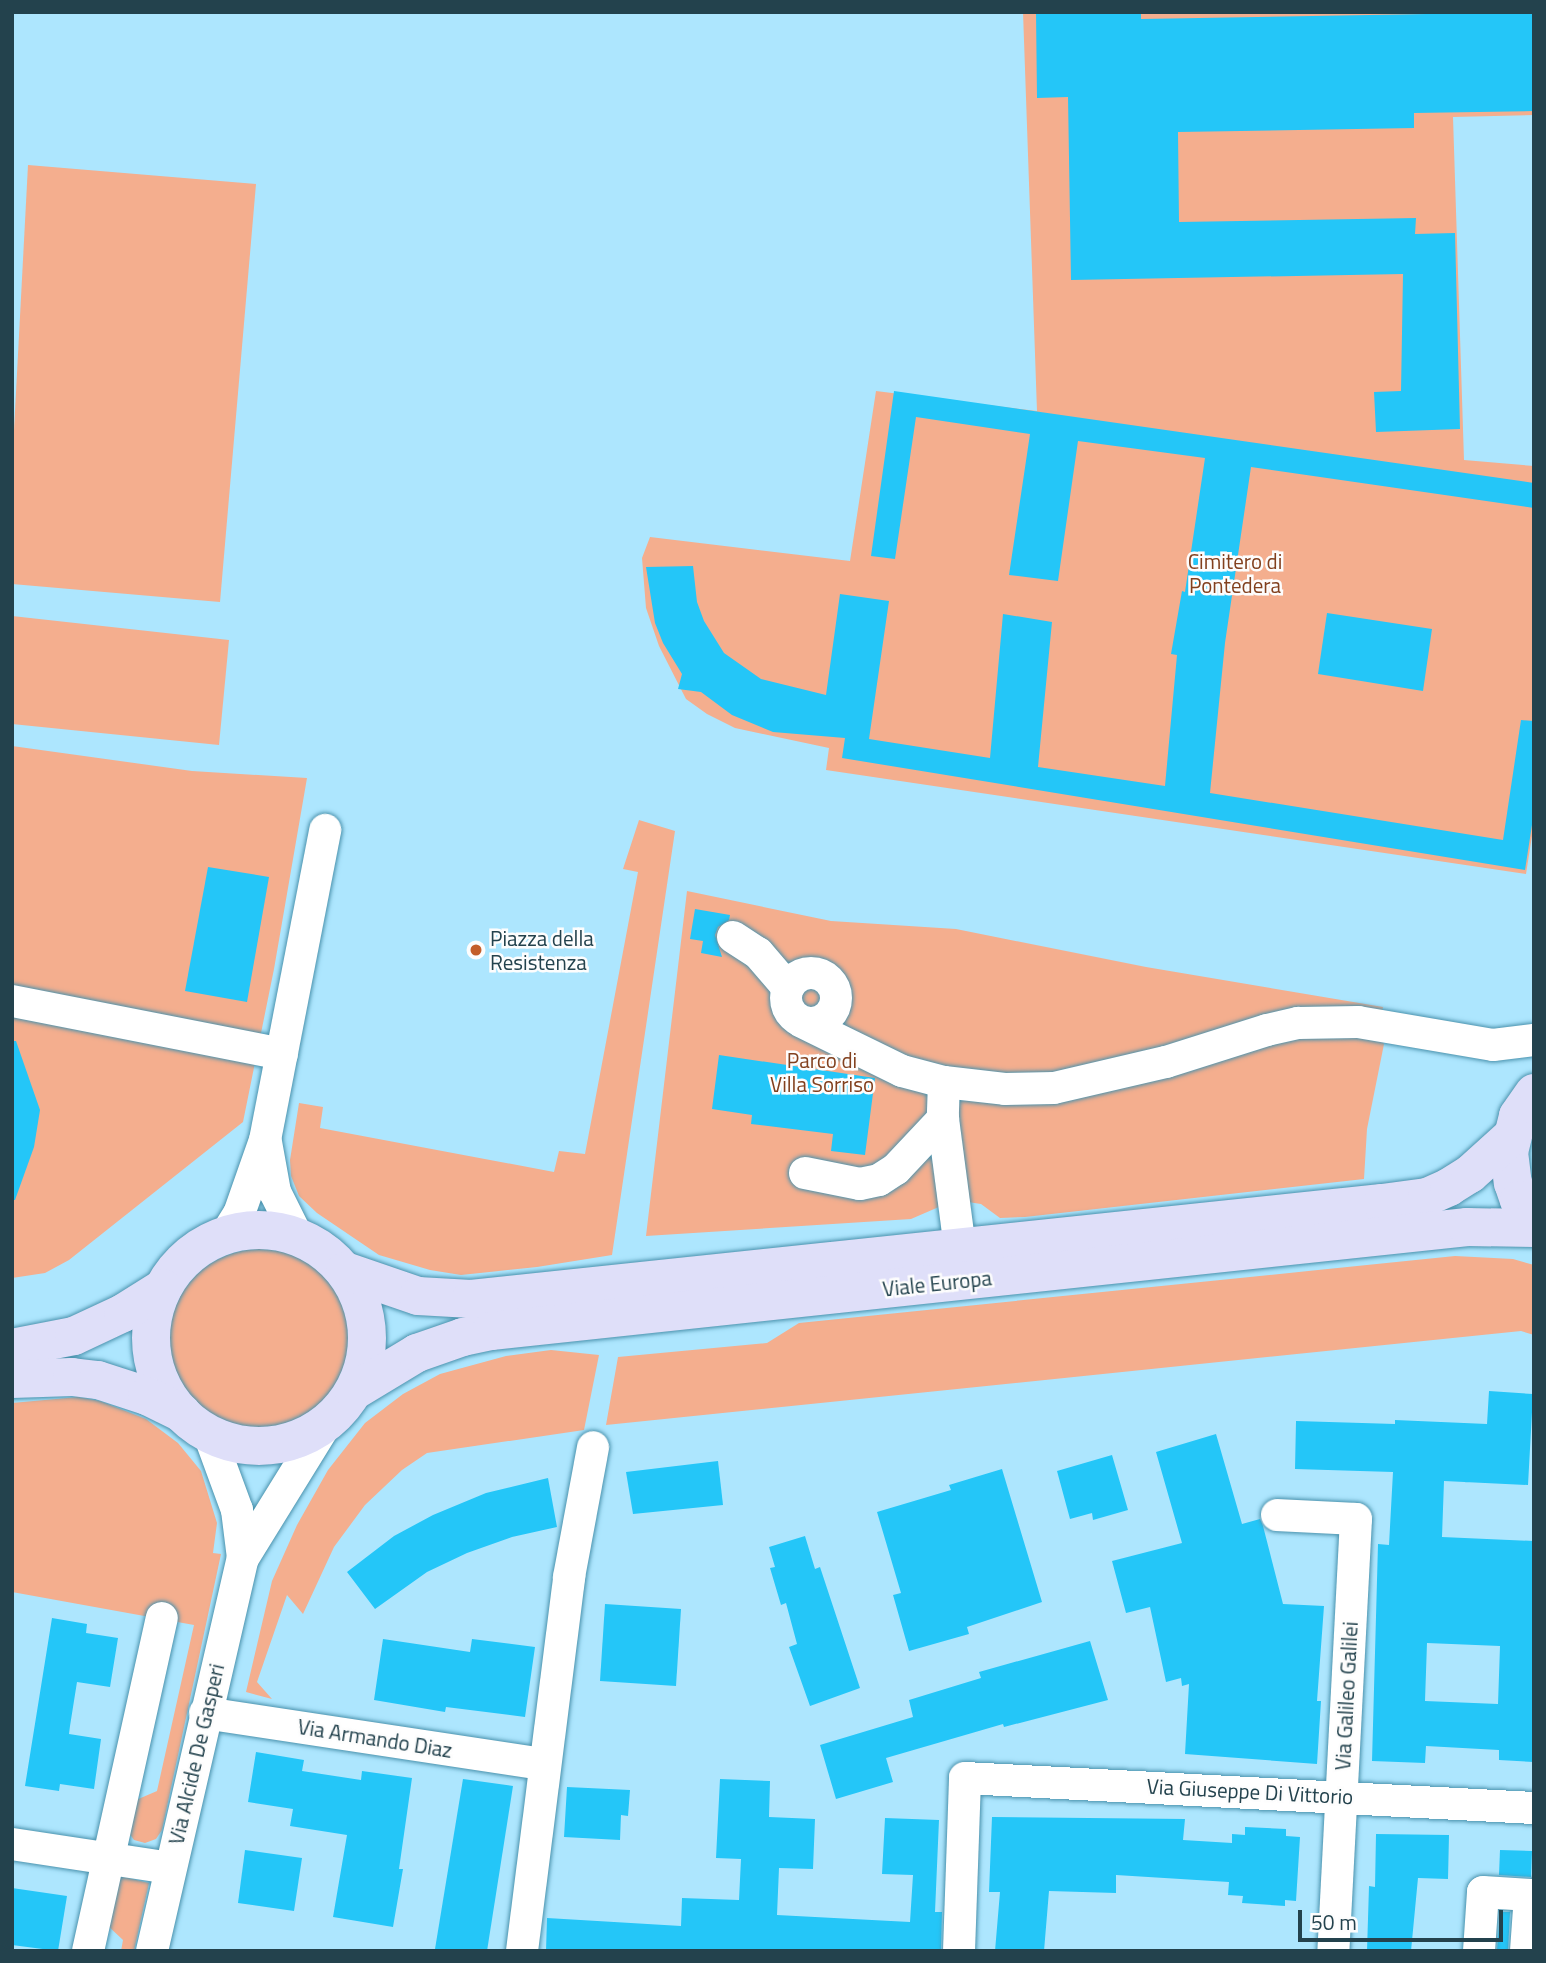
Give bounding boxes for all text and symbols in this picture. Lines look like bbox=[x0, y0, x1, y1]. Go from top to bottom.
park label: Cimitero di Pontedera bbox=[1188, 548, 1282, 598]
place label: Piazza della Resistenza bbox=[490, 925, 594, 975]
marker: Piazza della Resistenza bbox=[468, 942, 484, 958]
park label: Parco di Villa Sorriso bbox=[770, 1047, 874, 1097]
street label: Viale Europa bbox=[881, 1265, 993, 1301]
street label: Via Galileo Galilei bbox=[1330, 1621, 1362, 1771]
street label: Via Alcide De Gasperi bbox=[163, 1661, 229, 1847]
street label: Via Armando Diaz bbox=[296, 1713, 454, 1763]
street label: Via Giuseppe Di Vittorio bbox=[1146, 1773, 1354, 1809]
scale bar bbox=[1301, 1896, 1506, 1940]
text: 50 m bbox=[1311, 1906, 1357, 1938]

